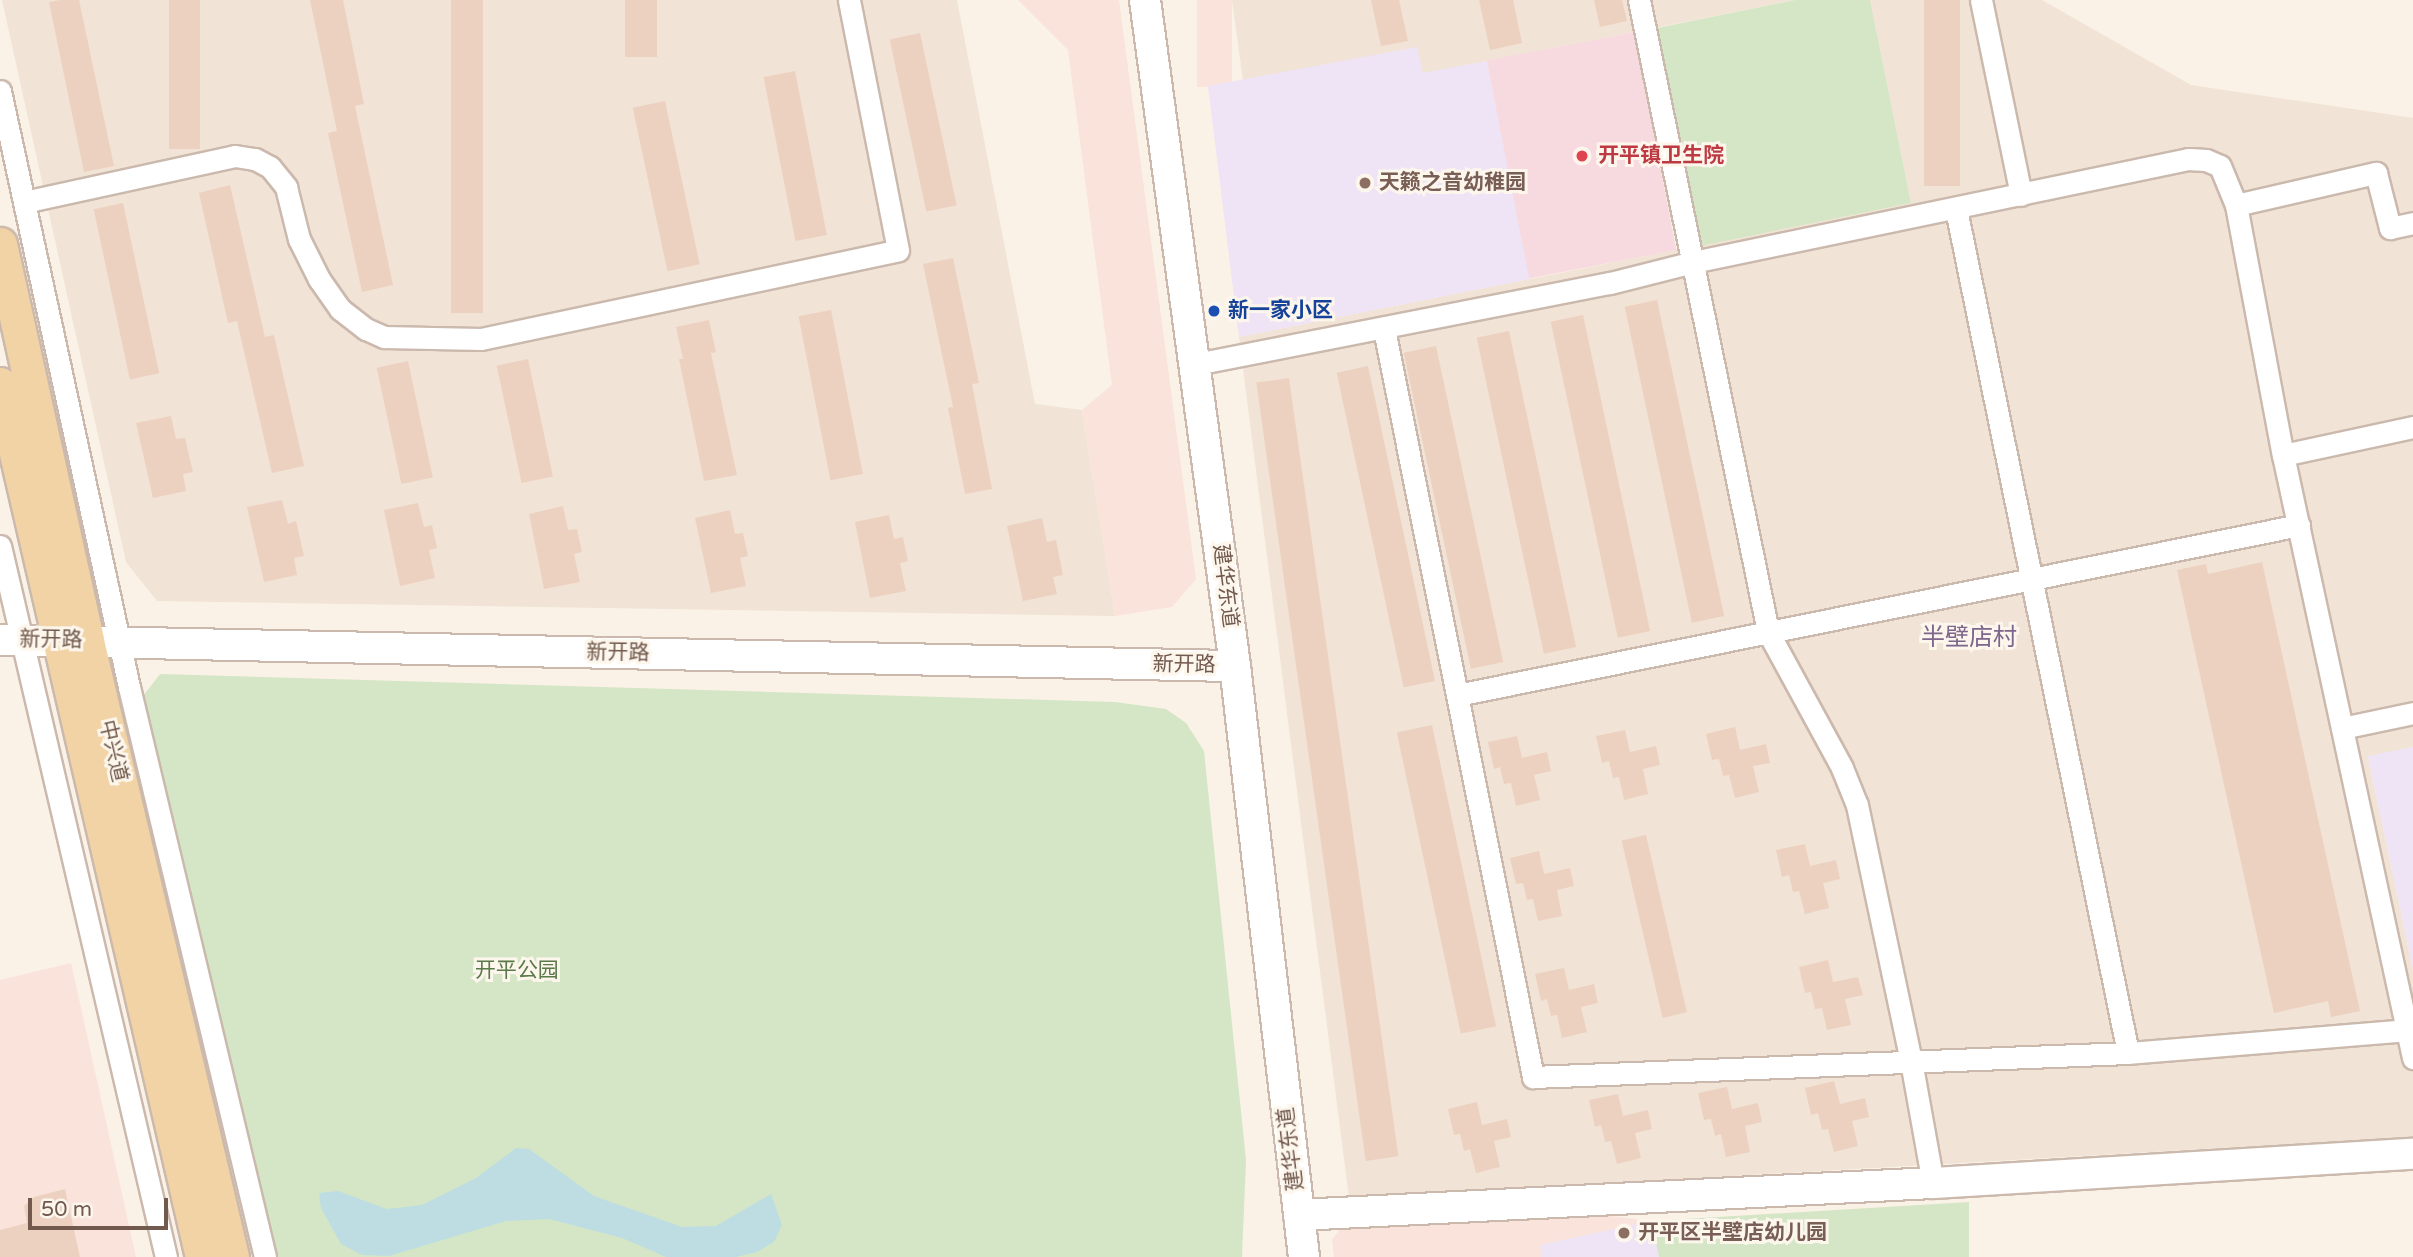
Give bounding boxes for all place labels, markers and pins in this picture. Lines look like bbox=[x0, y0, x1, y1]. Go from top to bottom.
place label: 开平镇卫生院 bbox=[1598, 143, 1724, 169]
marker: 开平镇卫生院 bbox=[1572, 146, 1592, 166]
place label: 天籁之音幼稚园 bbox=[1379, 170, 1526, 196]
marker: 天籁之音幼稚园 bbox=[1357, 175, 1373, 191]
place label: 新一家小区 bbox=[1228, 298, 1333, 324]
marker: 新一家小区 bbox=[1206, 303, 1222, 319]
place label: 开平区半壁店幼儿园 bbox=[1638, 1220, 1827, 1246]
marker: 开平区半壁店幼儿园 bbox=[1616, 1225, 1632, 1241]

